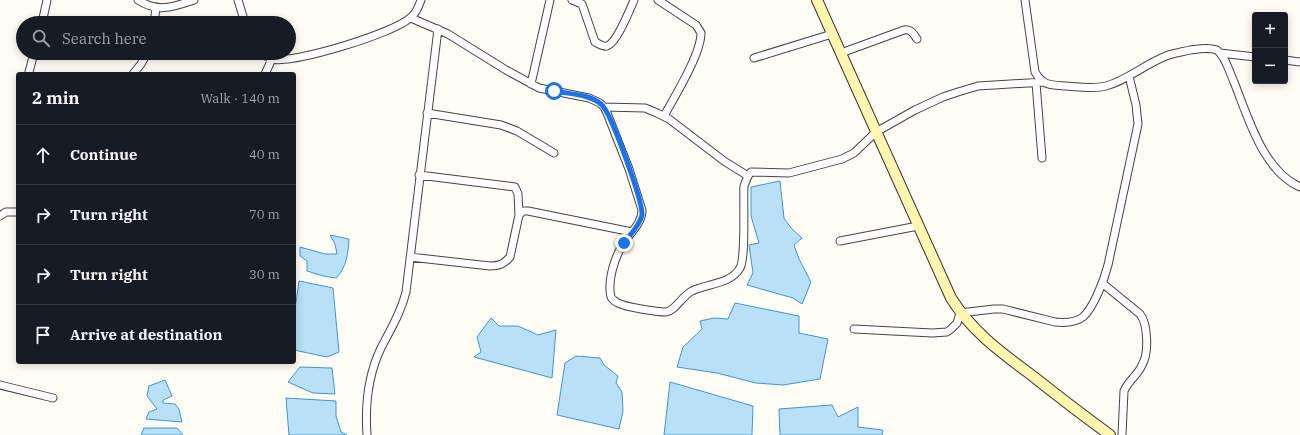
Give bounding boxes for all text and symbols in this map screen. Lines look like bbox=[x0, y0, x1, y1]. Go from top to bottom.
map controls bbox=[1252, 12, 1288, 84]
button: + bbox=[1252, 12, 1288, 48]
search box bbox=[16, 16, 296, 60]
icon: search bbox=[30, 27, 52, 49]
text: Search here bbox=[62, 29, 147, 48]
button: − bbox=[1252, 48, 1288, 84]
route start bbox=[545, 82, 563, 100]
text: 2 min bbox=[32, 87, 80, 109]
text: Walk · 140 m bbox=[201, 90, 280, 107]
icon: ahead bbox=[32, 144, 54, 166]
text: Continue bbox=[70, 145, 137, 164]
text: 40 m bbox=[249, 146, 280, 163]
icon: right bbox=[32, 204, 54, 226]
text: Turn right bbox=[70, 205, 148, 224]
text: 70 m bbox=[249, 206, 280, 223]
route end bbox=[615, 234, 633, 252]
icon: right bbox=[32, 264, 54, 286]
text: Turn right bbox=[70, 265, 148, 284]
text: 30 m bbox=[249, 266, 280, 283]
icon: arrive bbox=[32, 324, 54, 346]
text: Arrive at destination bbox=[70, 325, 222, 344]

